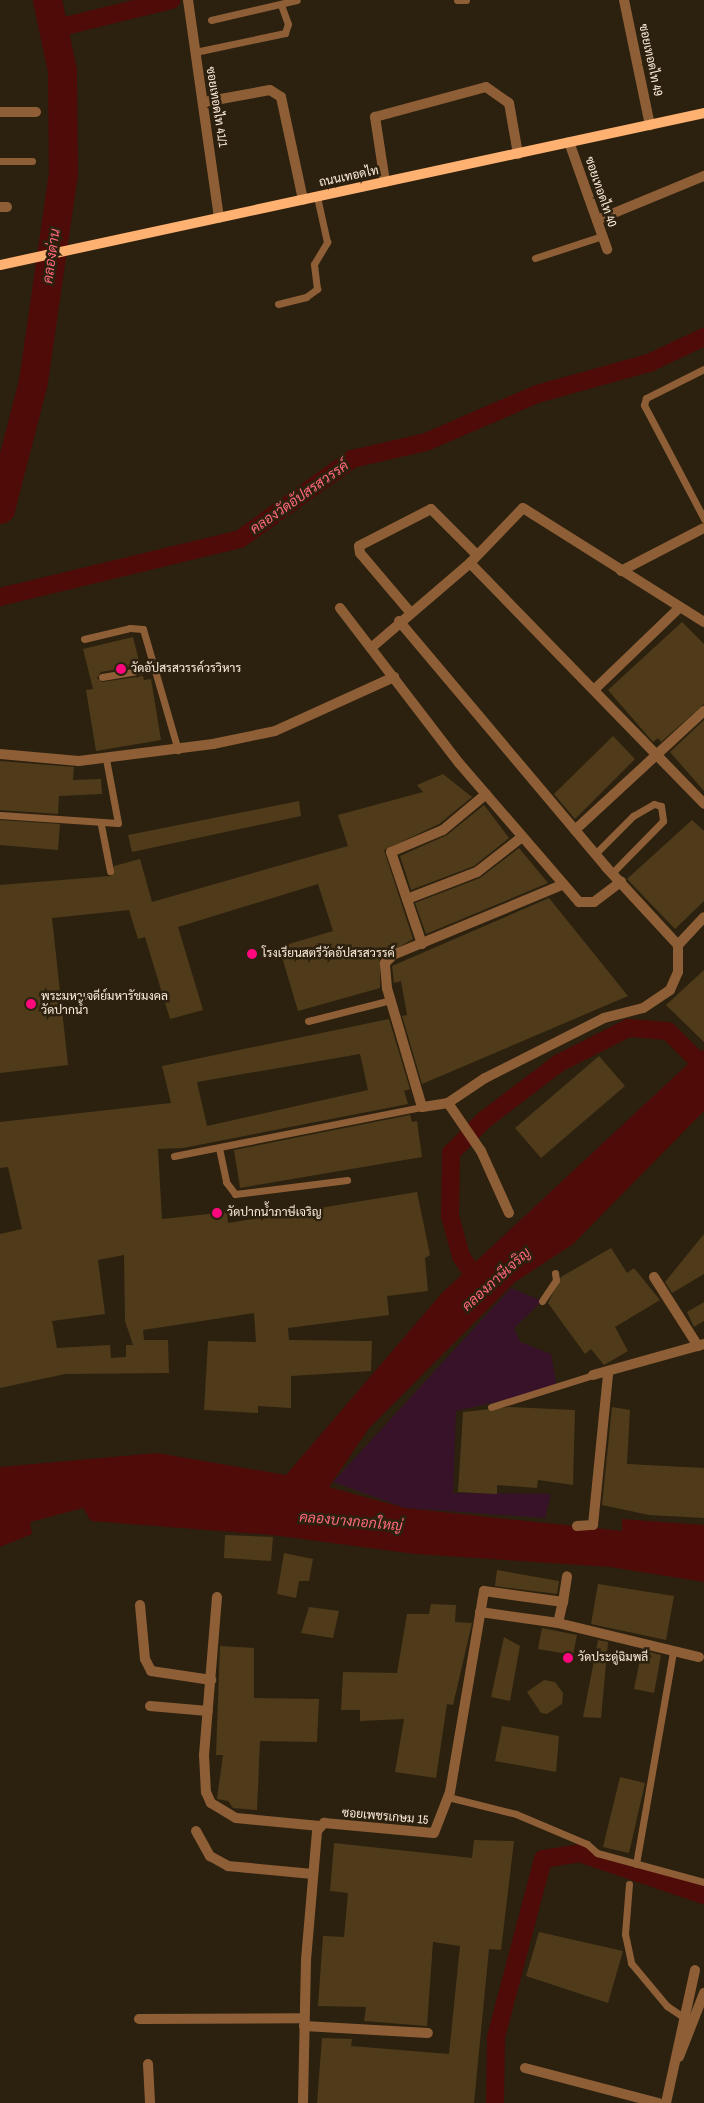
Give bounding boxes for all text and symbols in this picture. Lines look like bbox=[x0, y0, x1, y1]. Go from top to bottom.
street label: ซอยเทอดไท 49 bbox=[635, 23, 665, 97]
street label: ซอยเทอดไท 41/1 bbox=[203, 66, 229, 148]
street label: ซอยเทอดไท 40 bbox=[581, 155, 619, 229]
street label: ถนนเทอดไท bbox=[318, 164, 380, 190]
water label: คลองด่าน bbox=[39, 228, 63, 284]
water label: คลองวัดอัปสรสวรรค์ bbox=[247, 457, 351, 537]
place label: วัดอัปสรสวรรค์วรวิหาร bbox=[131, 662, 241, 676]
marker: วัดอัปสรสวรรค์วรวิหาร bbox=[115, 663, 127, 675]
place label: โรงเรียนสตรีวัดอัปสรสวรรค์ bbox=[262, 947, 395, 961]
marker: โรงเรียนสตรีวัดอัปสรสวรรค์ bbox=[246, 948, 258, 960]
place label: พระมหาเจดีย์มหารัชมงคล วัดปากน้ำ bbox=[41, 990, 168, 1018]
marker: พระมหาเจดีย์มหารัชมงคล วัดปากน้ำ bbox=[25, 998, 37, 1010]
place label: วัดปากน้ำภาษีเจริญ bbox=[227, 1206, 322, 1220]
marker: วัดปากน้ำภาษีเจริญ bbox=[211, 1207, 223, 1219]
water label: คลองภาษีเจริญ bbox=[458, 1244, 534, 1314]
water label: คลองบางกอกใหญ่ bbox=[299, 1508, 403, 1534]
place label: วัดประดู่ฉิมพลี bbox=[578, 1651, 648, 1665]
marker: วัดประดู่ฉิมพลี bbox=[562, 1652, 574, 1664]
street label: ซอยเพชรเกษม 15 bbox=[341, 1806, 429, 1828]

